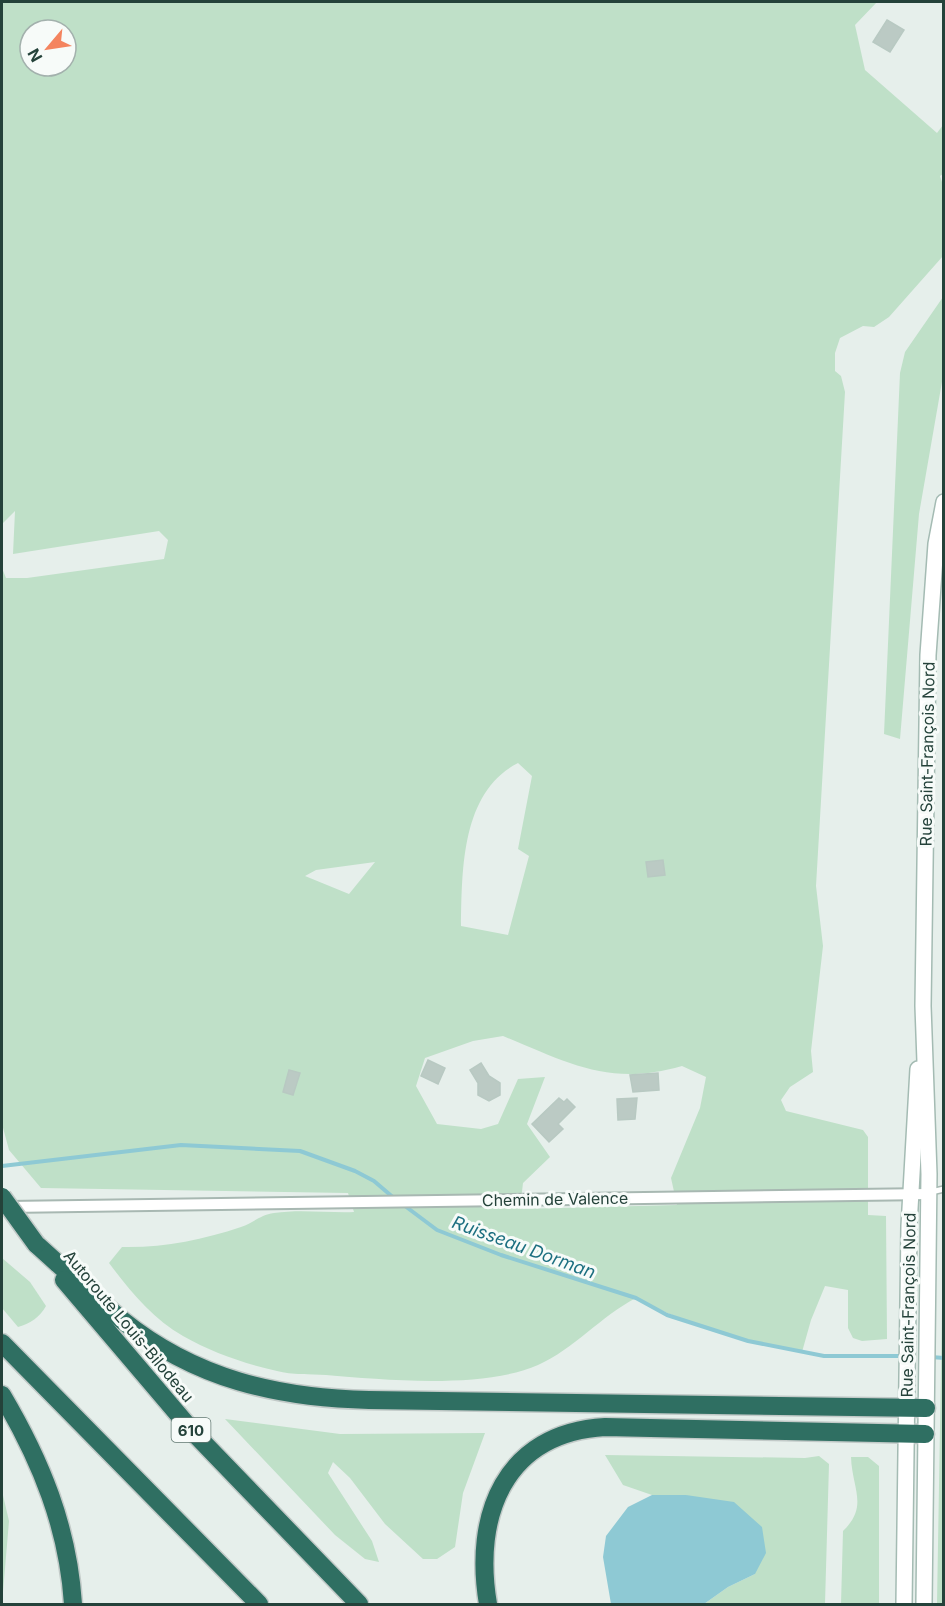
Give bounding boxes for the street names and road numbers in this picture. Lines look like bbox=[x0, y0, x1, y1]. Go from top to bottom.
street label: Rue Saint-François Nord bbox=[915, 662, 939, 846]
street label: Chemin de Valence bbox=[482, 1188, 628, 1210]
street label: Rue Saint-François Nord bbox=[896, 1213, 920, 1397]
street label: Autoroute Louis-Bilodeau bbox=[60, 1246, 198, 1406]
road number: 610 bbox=[172, 1418, 210, 1442]

